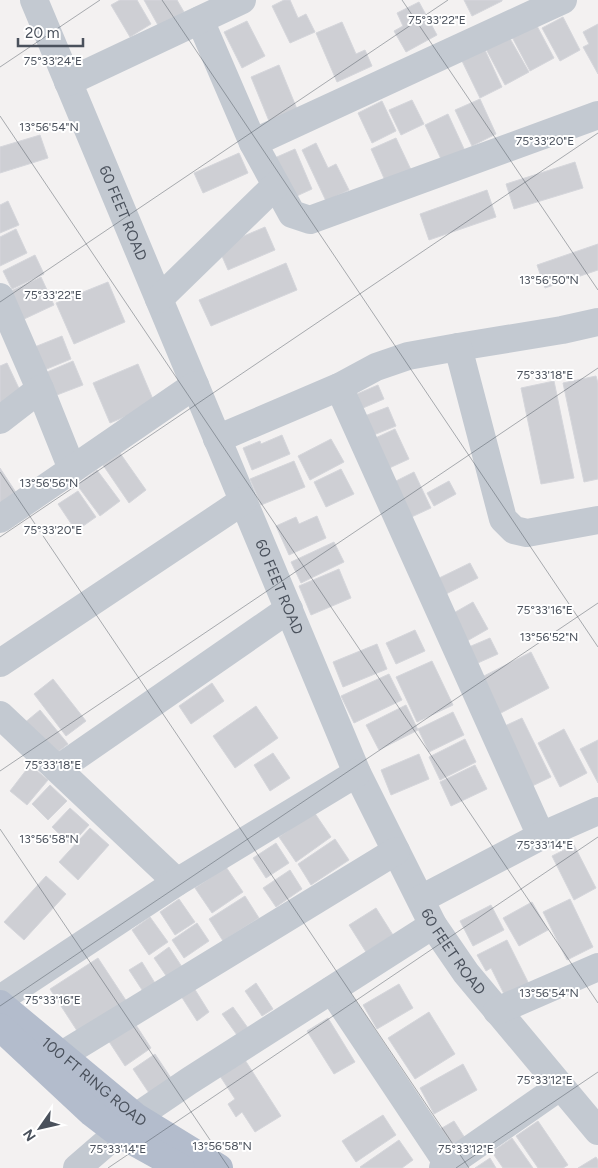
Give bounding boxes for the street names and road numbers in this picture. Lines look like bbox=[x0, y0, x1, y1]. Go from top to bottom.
street label: 60 FEET ROAD bbox=[95, 163, 151, 263]
street label: 60 FEET ROAD bbox=[251, 537, 307, 637]
street label: 60 FEET ROAD bbox=[417, 905, 489, 998]
street label: 100 FT RING ROAD bbox=[38, 1033, 150, 1130]

